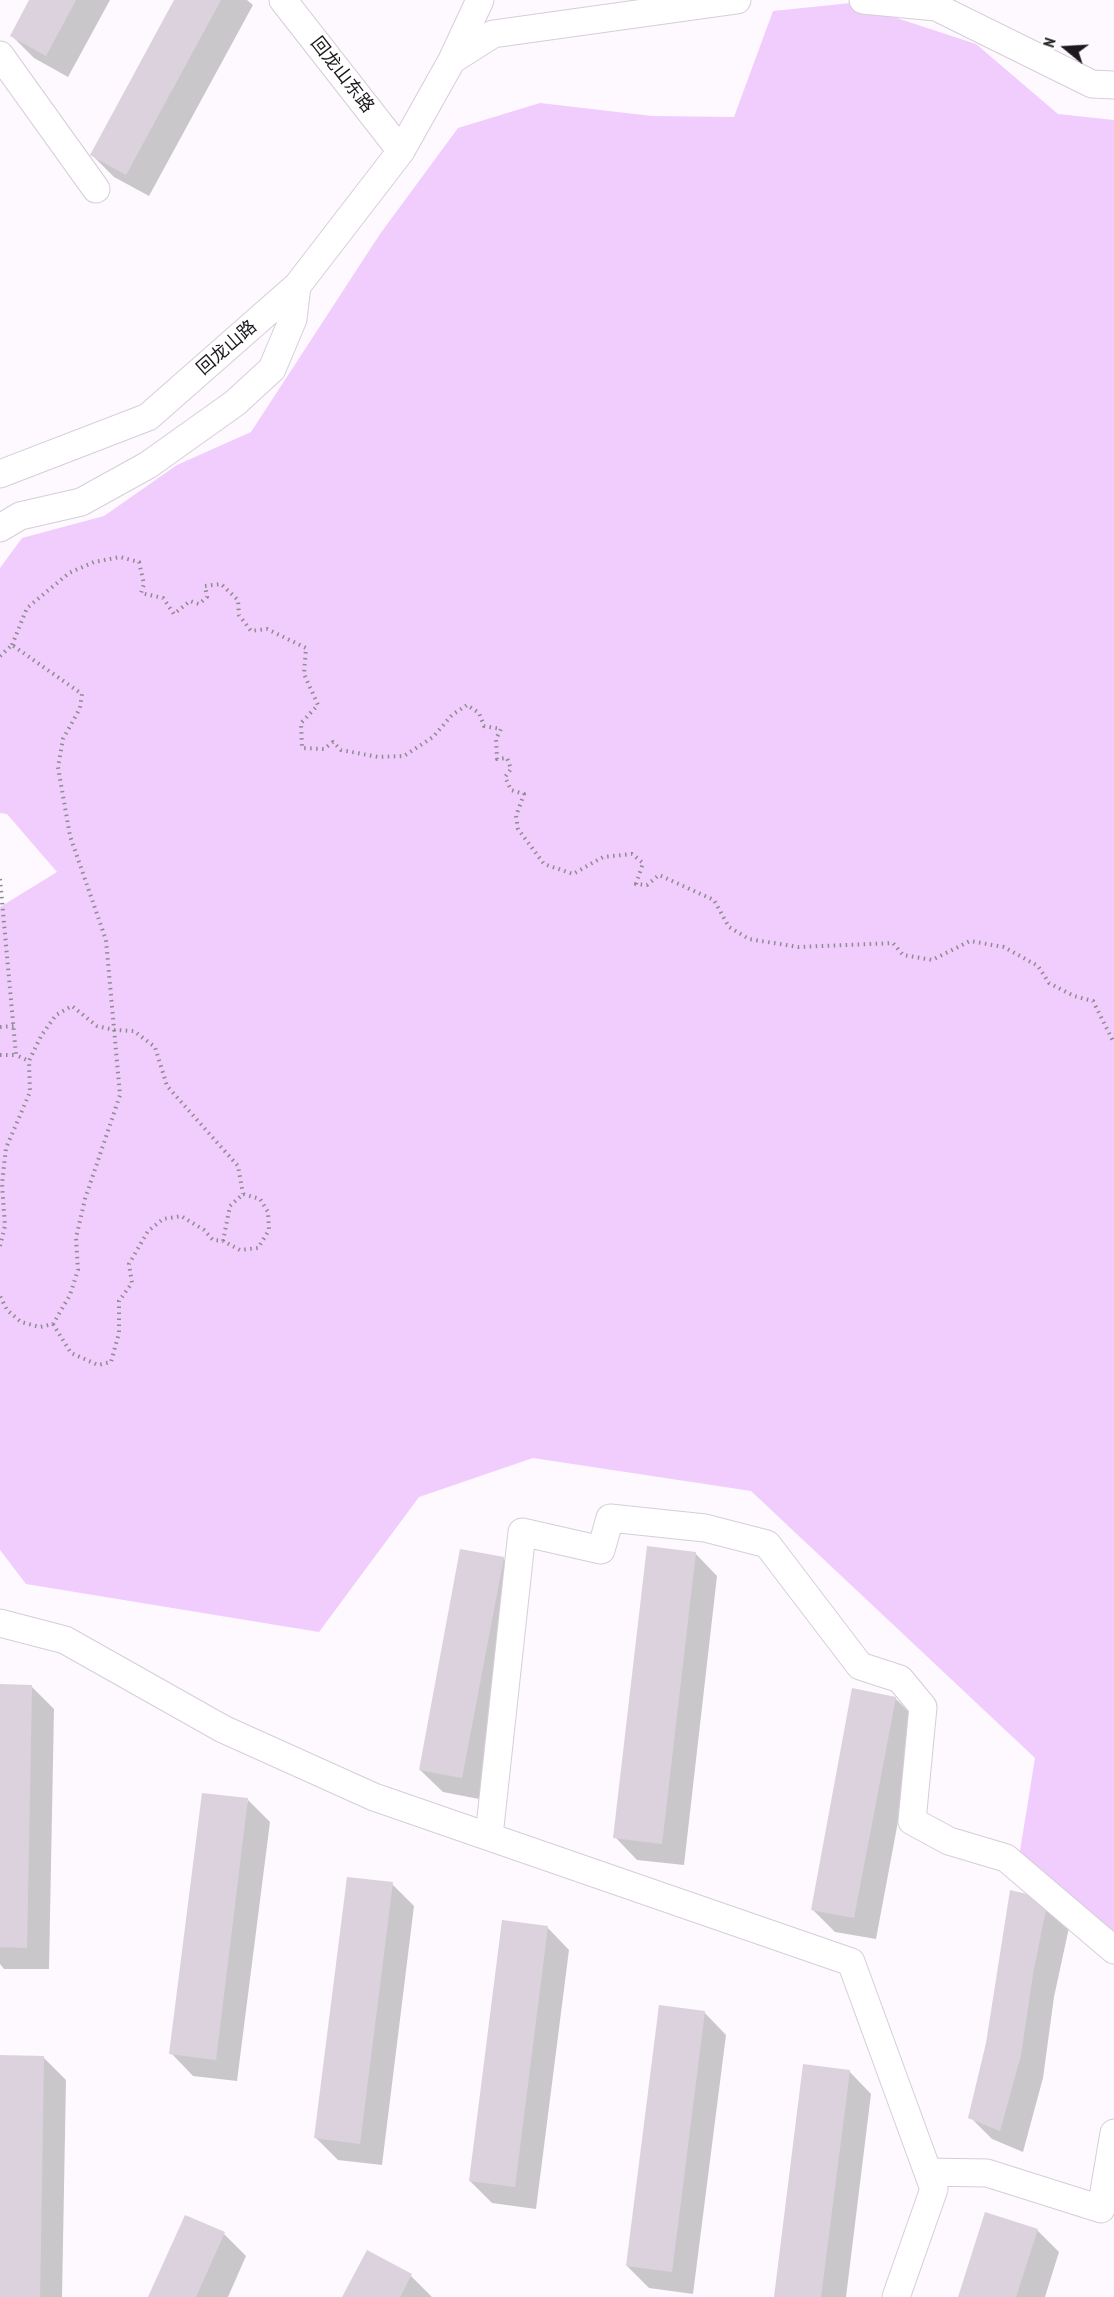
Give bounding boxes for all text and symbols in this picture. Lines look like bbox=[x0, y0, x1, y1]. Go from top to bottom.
north arrow bbox=[1036, 18, 1096, 78]
street label: 回龙山东路 bbox=[306, 33, 378, 117]
text: N bbox=[1038, 35, 1060, 50]
street label: 回龙山路 bbox=[193, 316, 261, 380]

